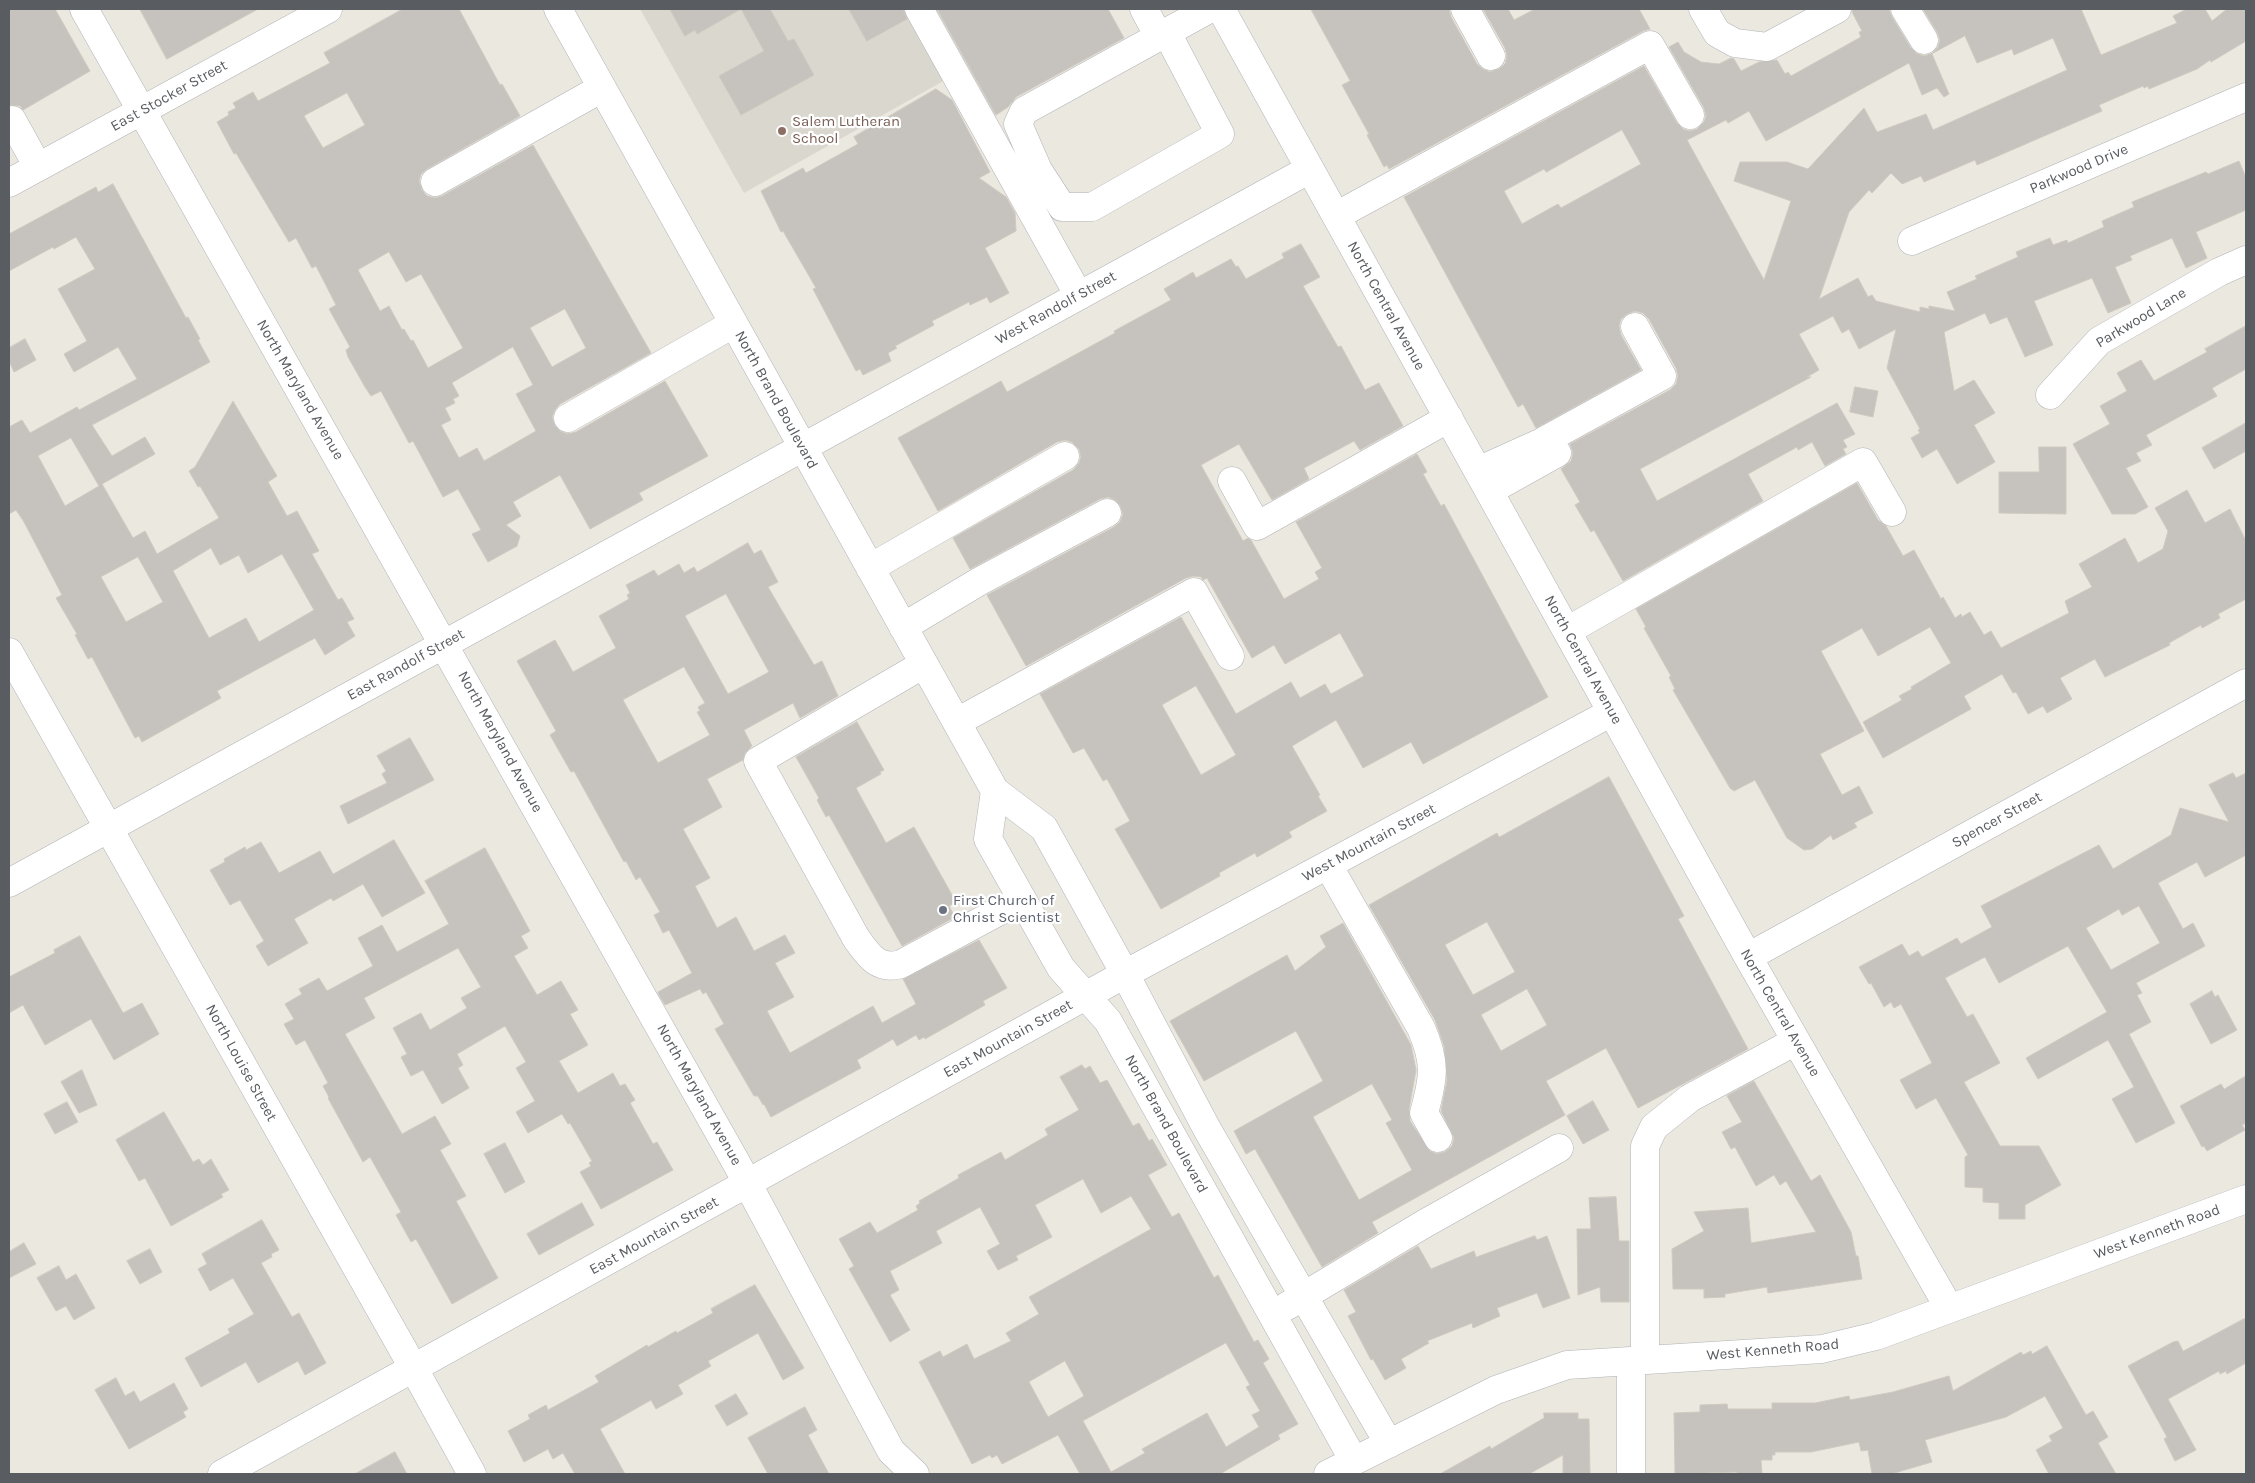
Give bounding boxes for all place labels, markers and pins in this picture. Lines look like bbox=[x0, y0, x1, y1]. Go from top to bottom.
place label: Salem Lutheran School bbox=[792, 113, 900, 148]
marker: Salem Lutheran School bbox=[776, 125, 788, 137]
place label: First Church of Christ Scientist bbox=[953, 892, 1060, 927]
marker: First Church of Christ Scientist bbox=[937, 904, 949, 916]

